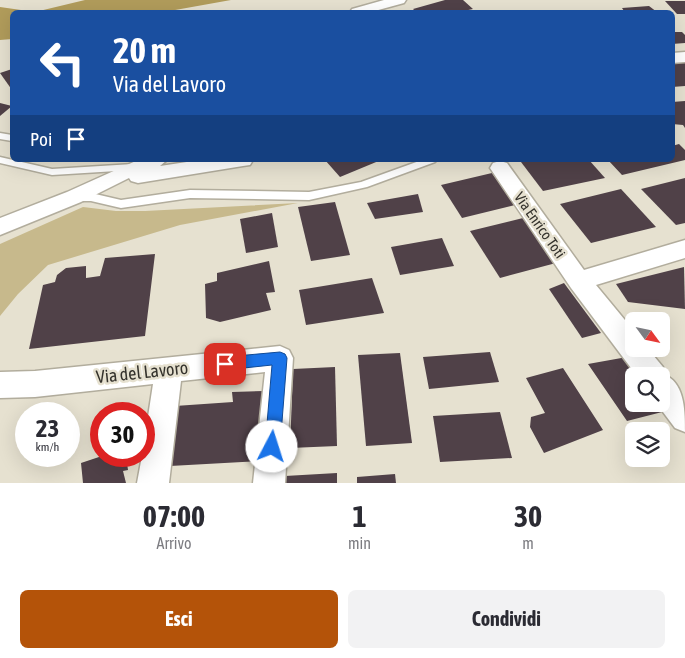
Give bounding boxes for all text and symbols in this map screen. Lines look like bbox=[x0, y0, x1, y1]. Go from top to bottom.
icon: left bbox=[30, 30, 95, 95]
text: 20 m bbox=[113, 30, 176, 70]
text: Via del Lavoro bbox=[113, 71, 226, 97]
icon: arrive bbox=[62, 125, 90, 153]
text: Poi bbox=[30, 128, 52, 150]
street label: Via Enrico Toti bbox=[511, 189, 569, 261]
north arrow bbox=[625, 312, 670, 358]
map controls bbox=[625, 312, 670, 467]
pin bbox=[204, 343, 246, 385]
icon: arrive bbox=[211, 350, 239, 378]
street label: Via del Lavoro bbox=[95, 357, 189, 387]
button: search bbox=[625, 367, 670, 412]
speed limit sign: 30 bbox=[90, 402, 155, 467]
text: 23 bbox=[36, 414, 59, 442]
position arrow bbox=[245, 420, 297, 472]
button: layers bbox=[625, 422, 670, 467]
text: km/h bbox=[36, 440, 59, 454]
text: 07:00 bbox=[143, 499, 205, 533]
text: 1 bbox=[352, 499, 367, 533]
text: 30 bbox=[514, 499, 542, 533]
text: Arrivo bbox=[157, 534, 191, 552]
text: min bbox=[348, 534, 371, 552]
text: m bbox=[522, 534, 534, 552]
button: Esci bbox=[20, 590, 338, 648]
button: Condividi bbox=[348, 590, 665, 648]

